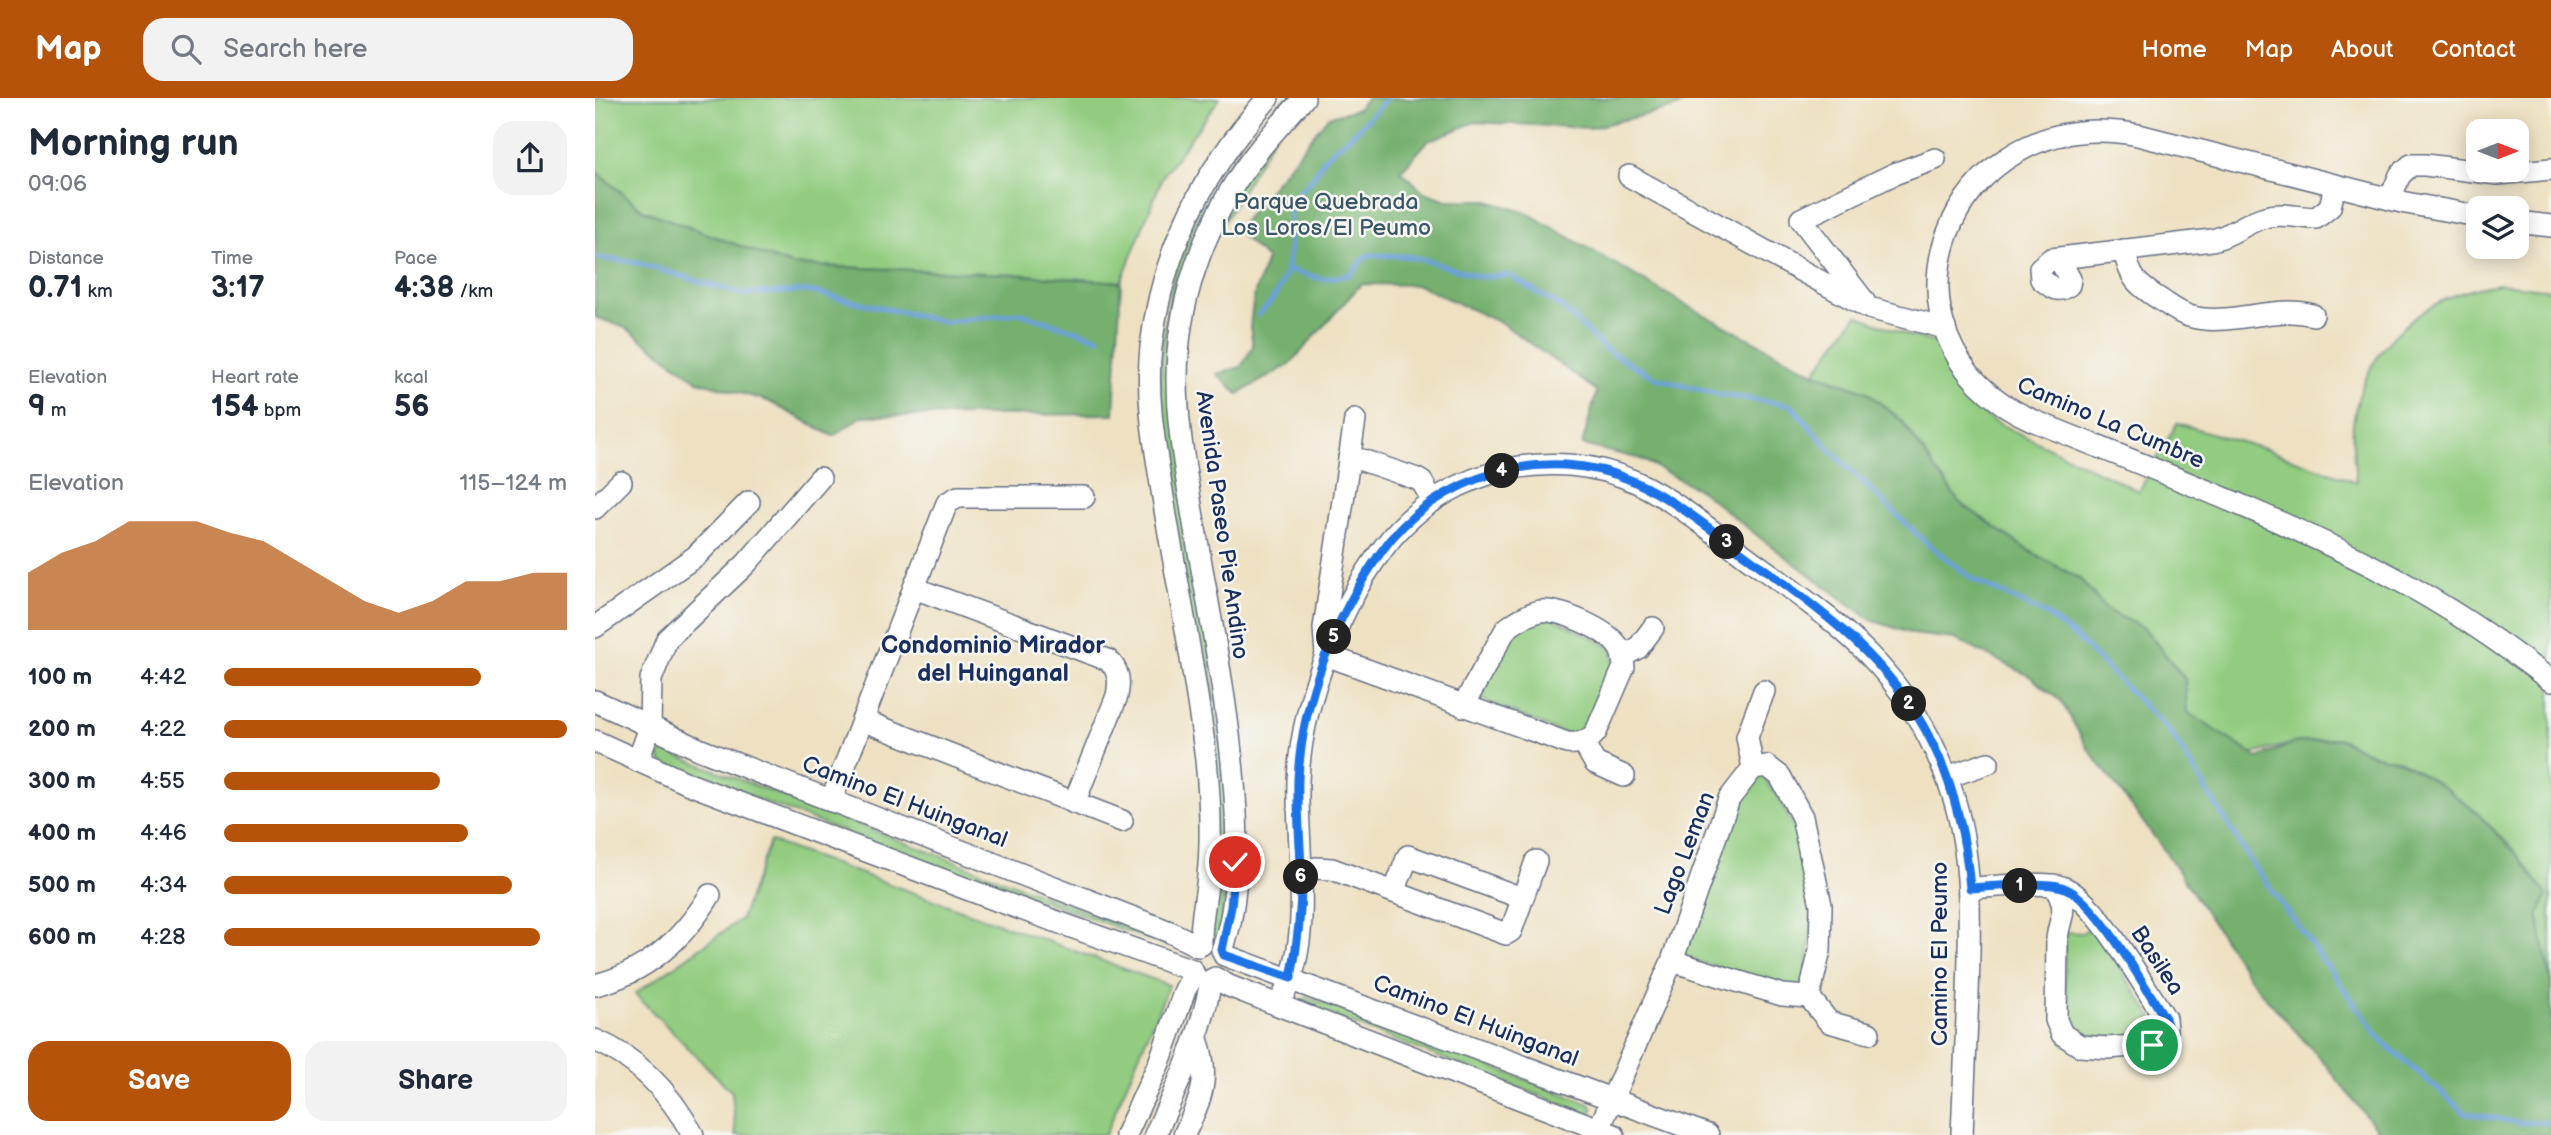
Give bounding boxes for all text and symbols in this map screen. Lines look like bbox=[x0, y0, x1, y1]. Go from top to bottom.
search box bbox=[143, 18, 633, 81]
text: Map bbox=[35, 29, 101, 69]
icon: search bbox=[167, 30, 205, 68]
text: Search here bbox=[223, 34, 367, 65]
text: Home bbox=[2142, 35, 2207, 64]
text: Map bbox=[2245, 35, 2293, 64]
text: About bbox=[2331, 35, 2393, 64]
text: Contact bbox=[2431, 35, 2516, 64]
north arrow bbox=[2466, 119, 2529, 182]
map controls bbox=[2466, 119, 2529, 259]
text: Morning run bbox=[28, 121, 239, 166]
button: share bbox=[493, 121, 567, 195]
text: 09:06 bbox=[28, 170, 87, 198]
park label: Parque Quebrada Los Loros/El Peumo bbox=[1221, 188, 1431, 242]
button: layers bbox=[2466, 196, 2529, 259]
text: Distance bbox=[28, 247, 104, 270]
text: Time bbox=[211, 247, 253, 270]
text: Pace bbox=[394, 247, 437, 270]
text: 0.71 bbox=[28, 270, 82, 306]
text: 3:17 bbox=[211, 270, 265, 306]
text: 4:38 bbox=[394, 270, 454, 306]
text: km bbox=[82, 280, 113, 303]
text: /km bbox=[454, 280, 493, 303]
text: Elevation bbox=[28, 366, 107, 389]
text: Heart rate bbox=[211, 366, 299, 389]
text: kcal bbox=[394, 366, 428, 389]
street label: Camino La Cumbre bbox=[2013, 371, 2208, 475]
text: 9 bbox=[28, 389, 46, 425]
text: 154 bbox=[211, 389, 259, 425]
text: 56 bbox=[394, 389, 430, 425]
street label: Avenida Paseo Pie Andino bbox=[1189, 389, 1255, 661]
text: m bbox=[46, 399, 66, 422]
text: bpm bbox=[259, 399, 301, 422]
pin: 4 bbox=[1485, 454, 1520, 488]
text: 4 bbox=[1496, 459, 1507, 482]
text: Elevation bbox=[28, 469, 124, 497]
text: 115–124 m bbox=[459, 469, 567, 497]
pin: 3 bbox=[1709, 524, 1745, 560]
text: 3 bbox=[1721, 530, 1732, 553]
pin: 5 bbox=[1317, 620, 1351, 654]
text: 5 bbox=[1328, 625, 1339, 648]
district label: Condominio Mirador del Huinganal bbox=[881, 631, 1106, 688]
text: 100 m bbox=[28, 663, 92, 691]
text: 4:42 bbox=[140, 663, 186, 691]
pin: 2 bbox=[1891, 686, 1927, 722]
text: 2 bbox=[1903, 692, 1914, 715]
text: 200 m bbox=[28, 715, 96, 743]
text: 4:22 bbox=[140, 715, 186, 743]
street label: Camino El Huinganal bbox=[798, 750, 1011, 854]
text: 300 m bbox=[28, 767, 96, 795]
text: 4:55 bbox=[140, 767, 185, 795]
street label: Lago Leman bbox=[1649, 788, 1721, 919]
text: 400 m bbox=[28, 819, 96, 847]
text: 4:46 bbox=[140, 819, 187, 847]
pin bbox=[1205, 832, 1265, 892]
icon: check bbox=[1216, 843, 1254, 881]
pin: 6 bbox=[1283, 860, 1319, 894]
street label: Camino El Peumo bbox=[1926, 862, 1954, 1046]
text: 6 bbox=[1295, 865, 1306, 888]
pin: 1 bbox=[2003, 868, 2037, 904]
text: 500 m bbox=[28, 871, 96, 899]
text: 4:34 bbox=[140, 871, 187, 899]
text: 1 bbox=[2016, 874, 2024, 897]
street label: Basilea bbox=[2124, 921, 2190, 1001]
text: 600 m bbox=[28, 923, 96, 951]
text: 4:28 bbox=[140, 923, 186, 951]
street label: Camino El Huinganal bbox=[1369, 969, 1582, 1073]
pin bbox=[2122, 1015, 2182, 1075]
icon: arrive bbox=[2133, 1026, 2171, 1064]
button: Save bbox=[28, 1041, 291, 1121]
button: Share bbox=[305, 1041, 567, 1121]

